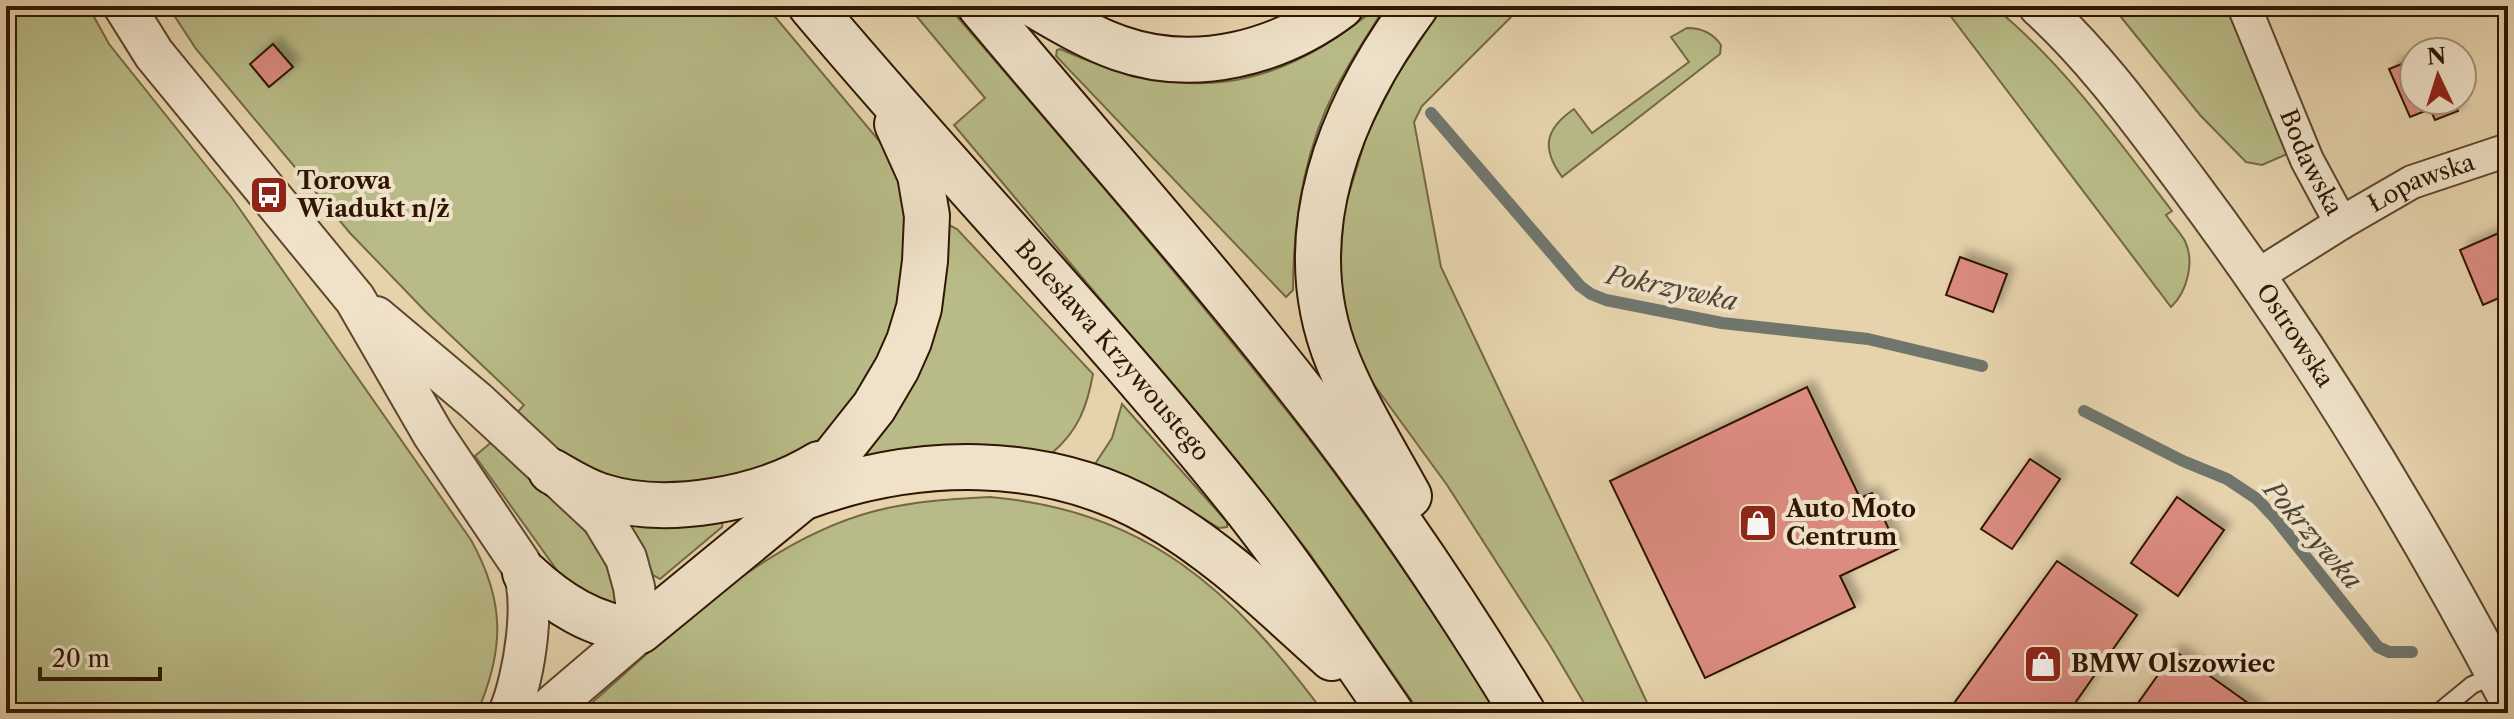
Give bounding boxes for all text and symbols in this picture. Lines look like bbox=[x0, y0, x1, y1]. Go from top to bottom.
north arrow bbox=[2398, 36, 2478, 116]
text: N bbox=[2426, 42, 2447, 71]
street label: Bodawska bbox=[2274, 105, 2349, 220]
street label: Łopawska bbox=[2363, 147, 2478, 218]
place label: Torowa Wiadukt n/ż bbox=[296, 166, 450, 223]
bus stop icon: Torowa Wiadukt n/ż bbox=[248, 174, 290, 216]
street label: Bolesława Krzywoustego bbox=[1009, 234, 1216, 467]
water label: Pokrzywka bbox=[1602, 258, 1741, 318]
street label: Ostrowska bbox=[2250, 278, 2340, 393]
water label: Pokrzywka bbox=[2256, 473, 2369, 596]
place label: Auto Moto Centrum bbox=[1785, 494, 1916, 551]
shop icon: Auto Moto Centrum bbox=[1737, 502, 1779, 544]
scale bar bbox=[40, 631, 160, 681]
shop icon: BMW Olszowiec bbox=[2022, 643, 2064, 685]
text: 20 m bbox=[52, 644, 110, 673]
place label: BMW Olszowiec bbox=[2071, 649, 2275, 678]

